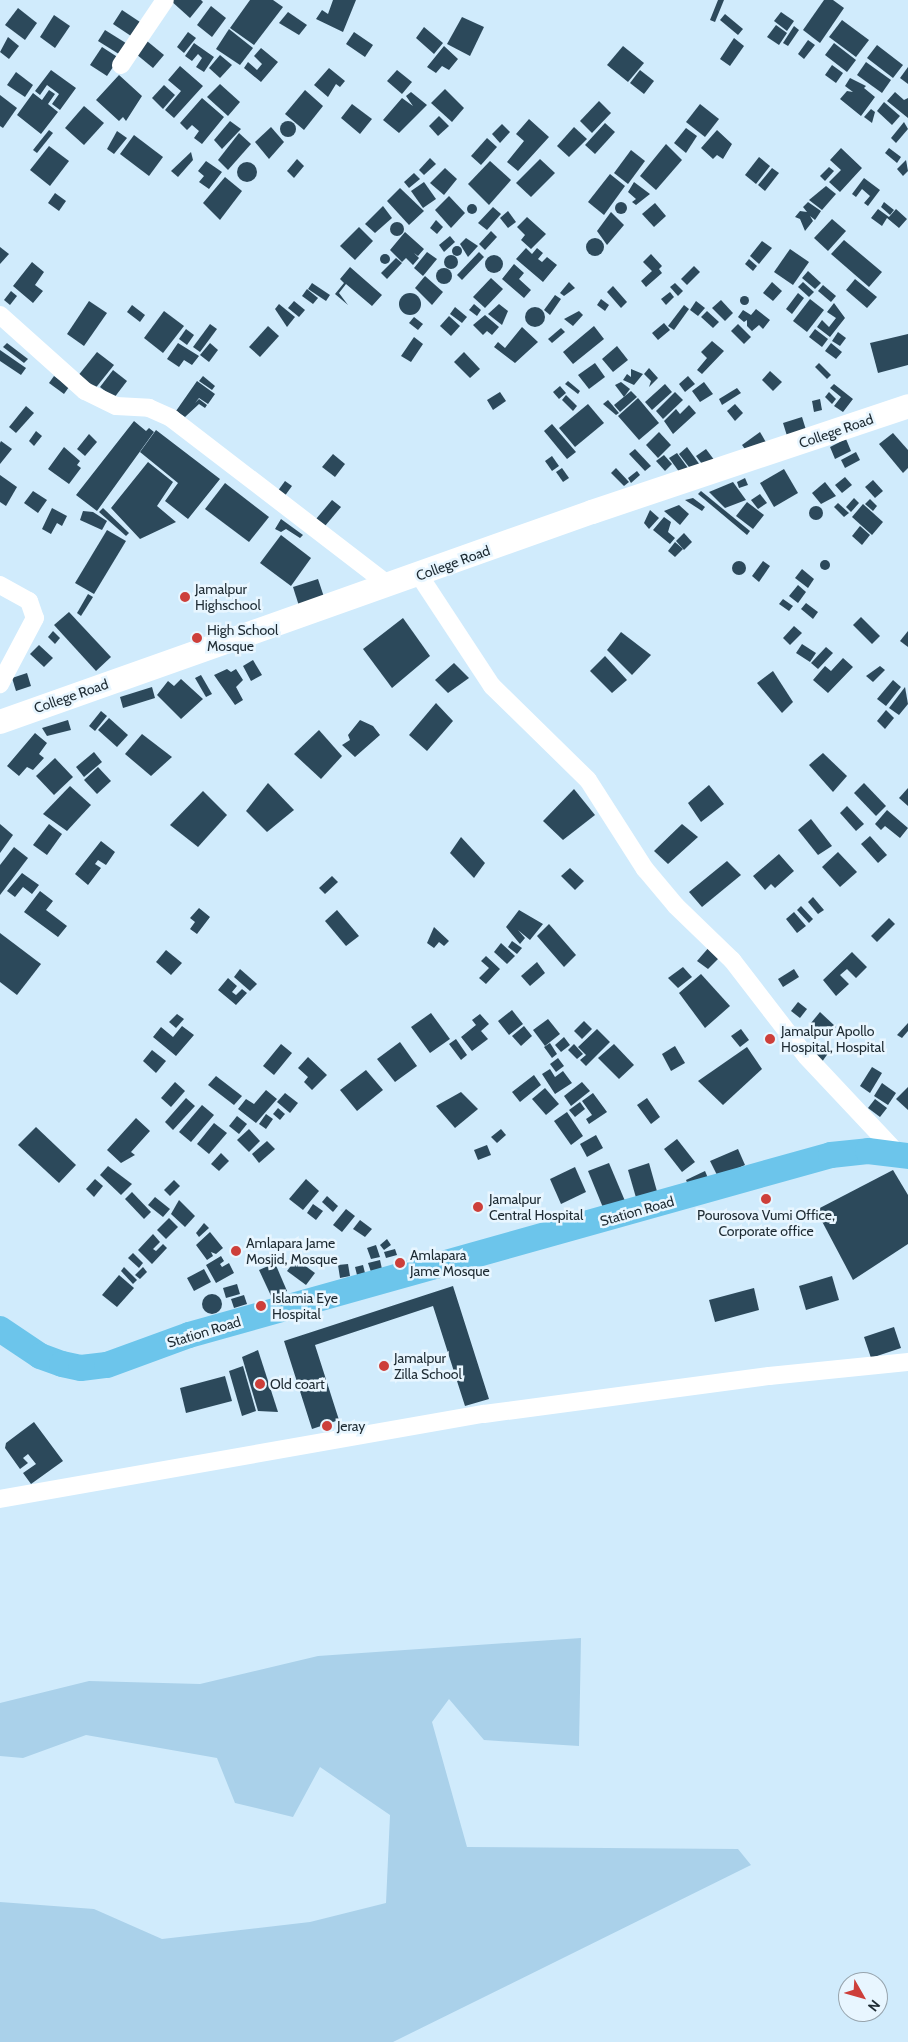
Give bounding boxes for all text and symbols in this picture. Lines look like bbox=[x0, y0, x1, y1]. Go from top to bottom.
street label: College Road bbox=[797, 410, 875, 452]
street label: College Road bbox=[414, 542, 492, 584]
place label: Jamalpur Highschool bbox=[195, 581, 261, 614]
marker: Jamalpur Highschool bbox=[179, 591, 191, 603]
place label: High School Mosque bbox=[207, 622, 278, 654]
marker: High School Mosque bbox=[191, 632, 203, 644]
street label: College Road bbox=[32, 675, 110, 717]
place label: Jamalpur Apollo Hospital, Hospital bbox=[781, 1023, 885, 1056]
marker: Jamalpur Apollo Hospital, Hospital bbox=[763, 1032, 777, 1046]
place label: Jamalpur Central Hospital bbox=[489, 1191, 583, 1224]
street label: Station Road bbox=[598, 1192, 676, 1230]
marker: Pourosova Vumi Office, Corporate office bbox=[760, 1193, 772, 1205]
marker: Jamalpur Central Hospital bbox=[471, 1200, 485, 1214]
place label: Pourosova Vumi Office, Corporate office bbox=[697, 1207, 835, 1240]
place label: Amlapara Jame Mosjid, Mosque bbox=[246, 1235, 338, 1268]
marker: Amlapara Jame Mosjid, Mosque bbox=[230, 1245, 242, 1257]
place label: Amlapara Jame Mosque bbox=[410, 1247, 490, 1280]
marker: Amlapara Jame Mosque bbox=[394, 1257, 406, 1269]
place label: Islamia Eye Hospital bbox=[272, 1290, 338, 1322]
marker: Islamia Eye Hospital bbox=[254, 1299, 268, 1313]
street label: Station Road bbox=[165, 1313, 243, 1351]
place label: Jamalpur Zilla School bbox=[394, 1350, 462, 1382]
marker: Jamalpur Zilla School bbox=[378, 1360, 390, 1372]
place label: Old coart bbox=[270, 1376, 325, 1392]
marker: Old coart bbox=[254, 1378, 266, 1390]
place label: Jeray bbox=[337, 1418, 365, 1434]
marker: Jeray bbox=[321, 1420, 333, 1432]
north arrow bbox=[838, 1972, 888, 2022]
text: N bbox=[864, 1996, 884, 2015]

